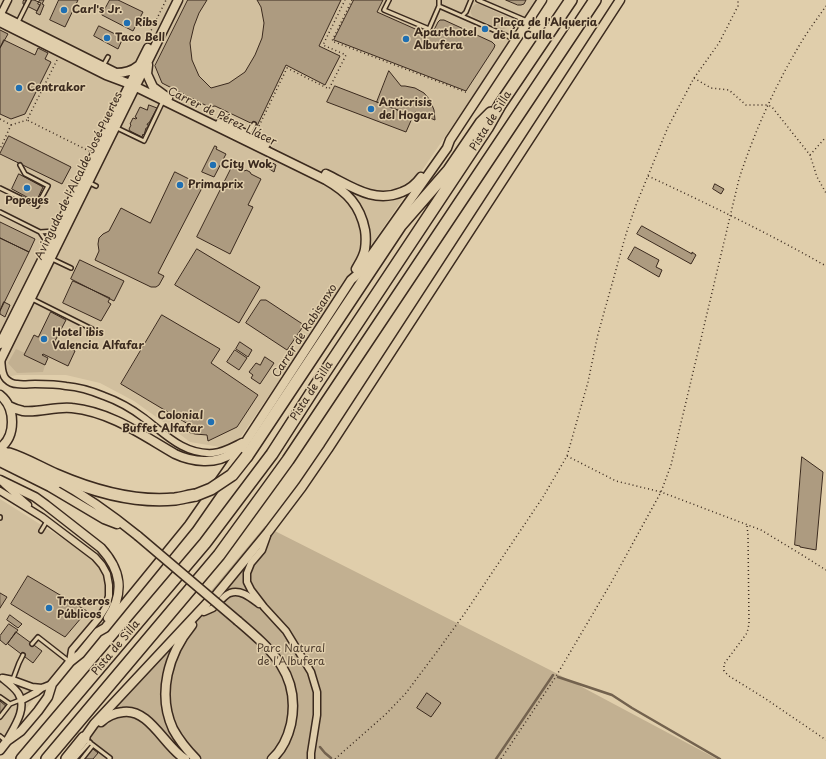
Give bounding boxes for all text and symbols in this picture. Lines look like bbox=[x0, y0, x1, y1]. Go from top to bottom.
place label: Carl's Jr. bbox=[72, 3, 122, 17]
marker: Carl's Jr. bbox=[59, 5, 69, 15]
place label: Ribs bbox=[135, 16, 157, 30]
place label: Plaça de l'Alqueria de la Culla bbox=[493, 16, 597, 42]
marker: Ribs bbox=[122, 18, 132, 28]
marker: Plaça de l'Alqueria de la Culla bbox=[480, 24, 490, 34]
place label: Aparthotel Albufera bbox=[414, 26, 477, 52]
place label: Taco Bell bbox=[115, 31, 165, 45]
marker: Taco Bell bbox=[102, 33, 112, 43]
marker: Aparthotel Albufera bbox=[401, 34, 411, 44]
place label: Centrakor bbox=[27, 81, 85, 95]
marker: Centrakor bbox=[14, 83, 24, 93]
street label: Carrer de Pérez Llácer bbox=[165, 85, 279, 149]
street label: Pista de Silla bbox=[467, 89, 515, 153]
street label: Avinguda de l'Alcalde José Puertes bbox=[32, 90, 126, 262]
place label: Anticrisis del Hogar bbox=[379, 96, 433, 122]
marker: Anticrisis del Hogar bbox=[366, 104, 376, 114]
place label: City Wok bbox=[221, 158, 273, 172]
marker: City Wok bbox=[208, 160, 218, 170]
place label: Primaprix bbox=[188, 178, 243, 192]
marker: Primaprix bbox=[175, 180, 185, 190]
marker: Popeyes bbox=[22, 183, 32, 193]
place label: Popeyes bbox=[5, 194, 49, 208]
street label: Carrer de Rabisanxo bbox=[270, 282, 340, 380]
place label: Hotel ibis Valencia Alfafar bbox=[52, 326, 144, 352]
marker: Hotel ibis Valencia Alfafar bbox=[39, 334, 49, 344]
street label: Pista de Silla bbox=[288, 359, 336, 423]
place label: Colonial Buffet Alfafar bbox=[122, 409, 203, 435]
marker: Colonial Buffet Alfafar bbox=[206, 417, 216, 427]
place label: Trasteros Públicos bbox=[57, 595, 110, 621]
marker: Trasteros Públicos bbox=[44, 603, 54, 613]
street label: Pista de Silla bbox=[89, 618, 143, 678]
park label: Parc Natural de l'Albufera bbox=[257, 642, 325, 668]

